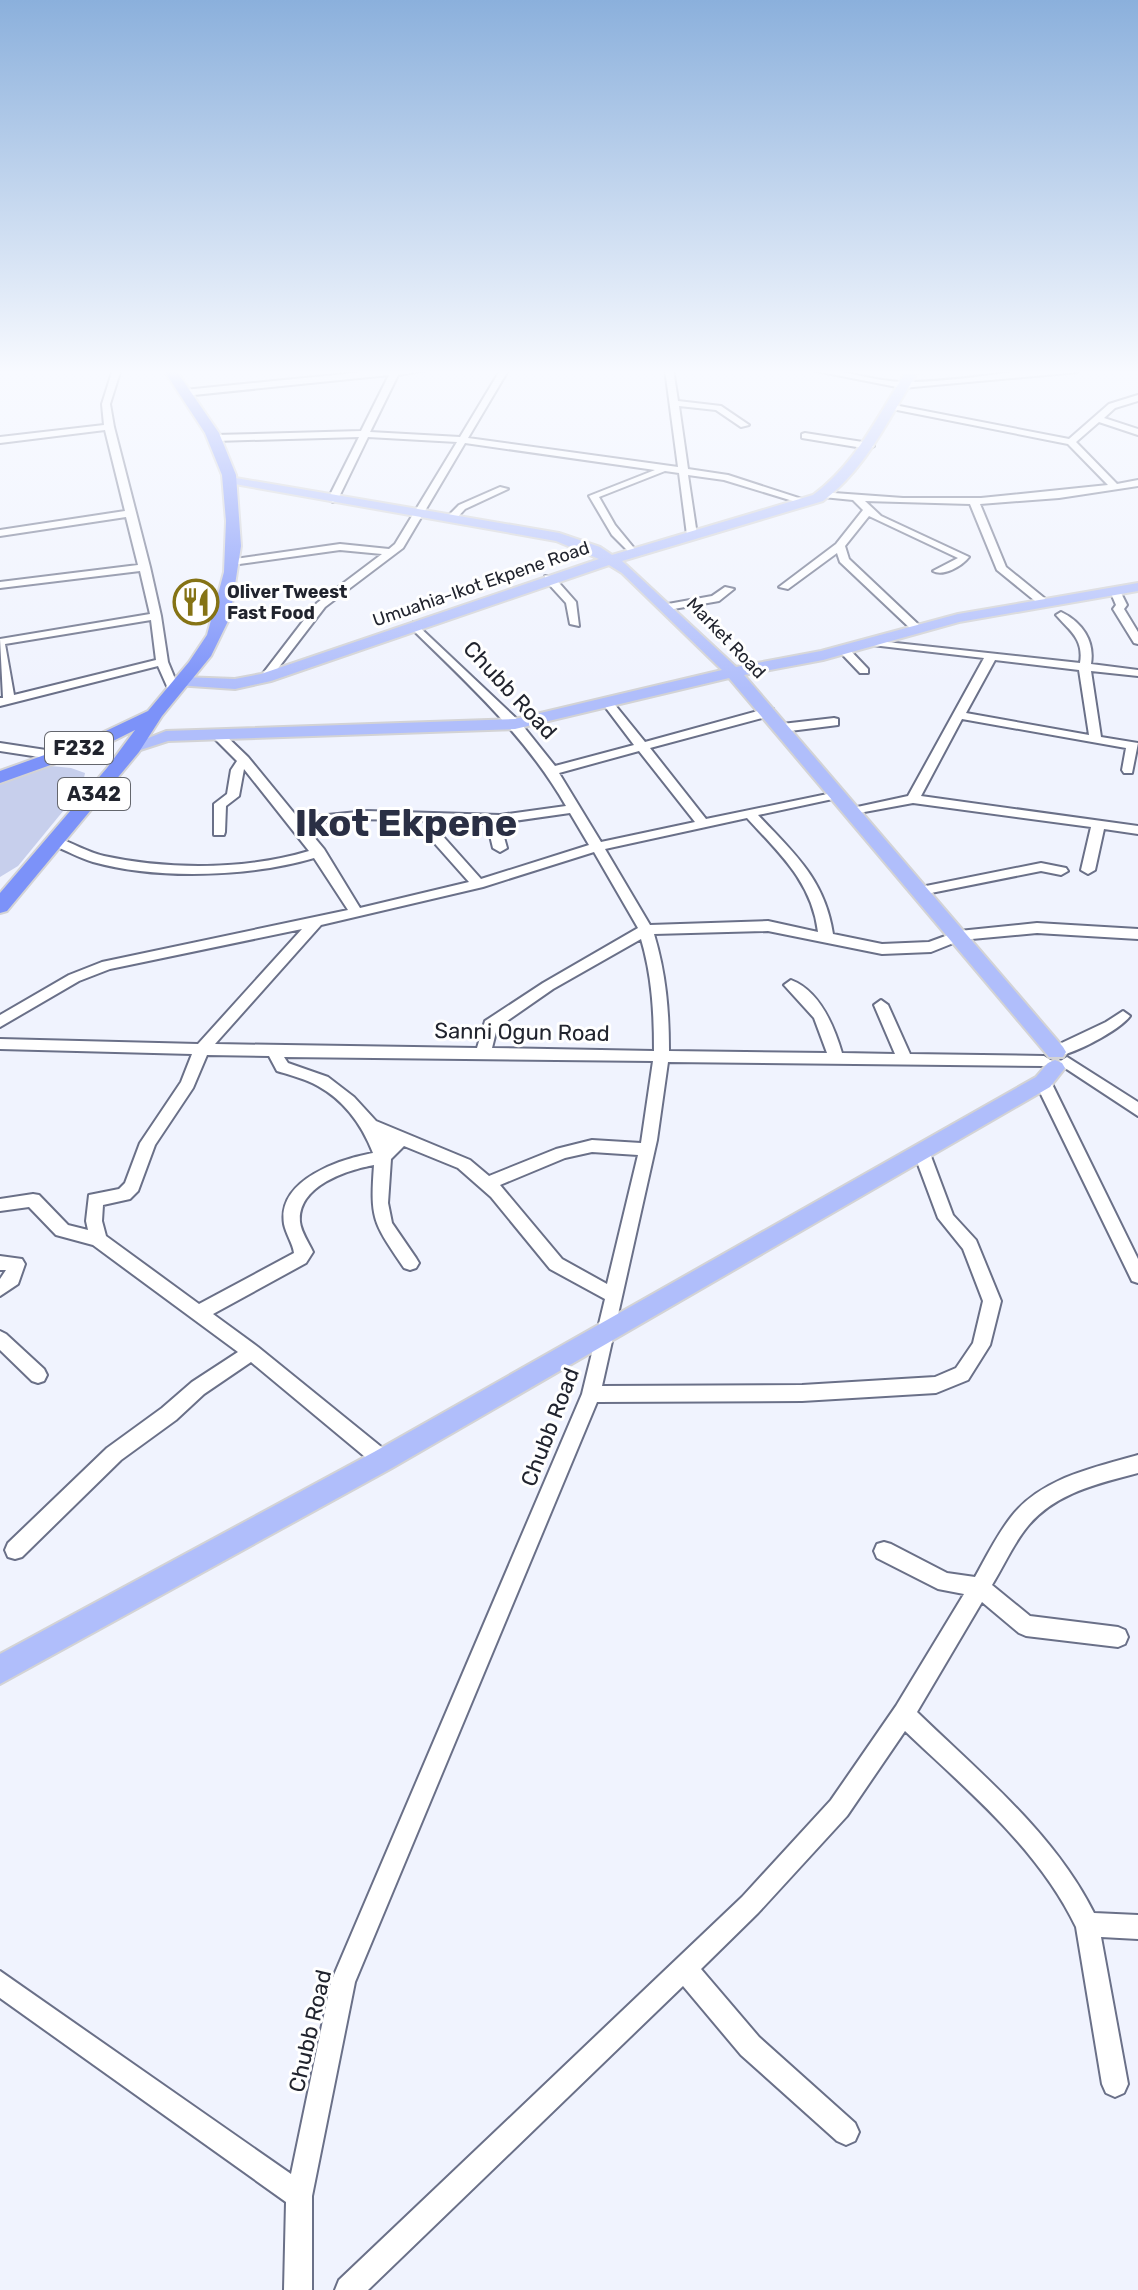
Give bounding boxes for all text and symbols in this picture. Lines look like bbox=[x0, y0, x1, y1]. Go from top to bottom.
street label: Umuahia-Ikot Ekpene Road bbox=[370, 537, 592, 631]
restaurant icon: Oliver Tweest Fast Food bbox=[172, 578, 220, 626]
place label: Oliver Tweest Fast Food bbox=[227, 581, 348, 624]
street label: Market Road bbox=[682, 593, 770, 683]
street label: Chubb Road bbox=[457, 635, 563, 745]
road number: F232 bbox=[45, 732, 113, 764]
road number: A342 bbox=[58, 778, 130, 810]
district label: Ikot Ekpene bbox=[295, 800, 517, 846]
street label: Sanni Ogun Road bbox=[434, 1017, 610, 1047]
street label: Chubb Road bbox=[515, 1364, 585, 1490]
street label: Chubb Road bbox=[283, 1967, 337, 2095]

